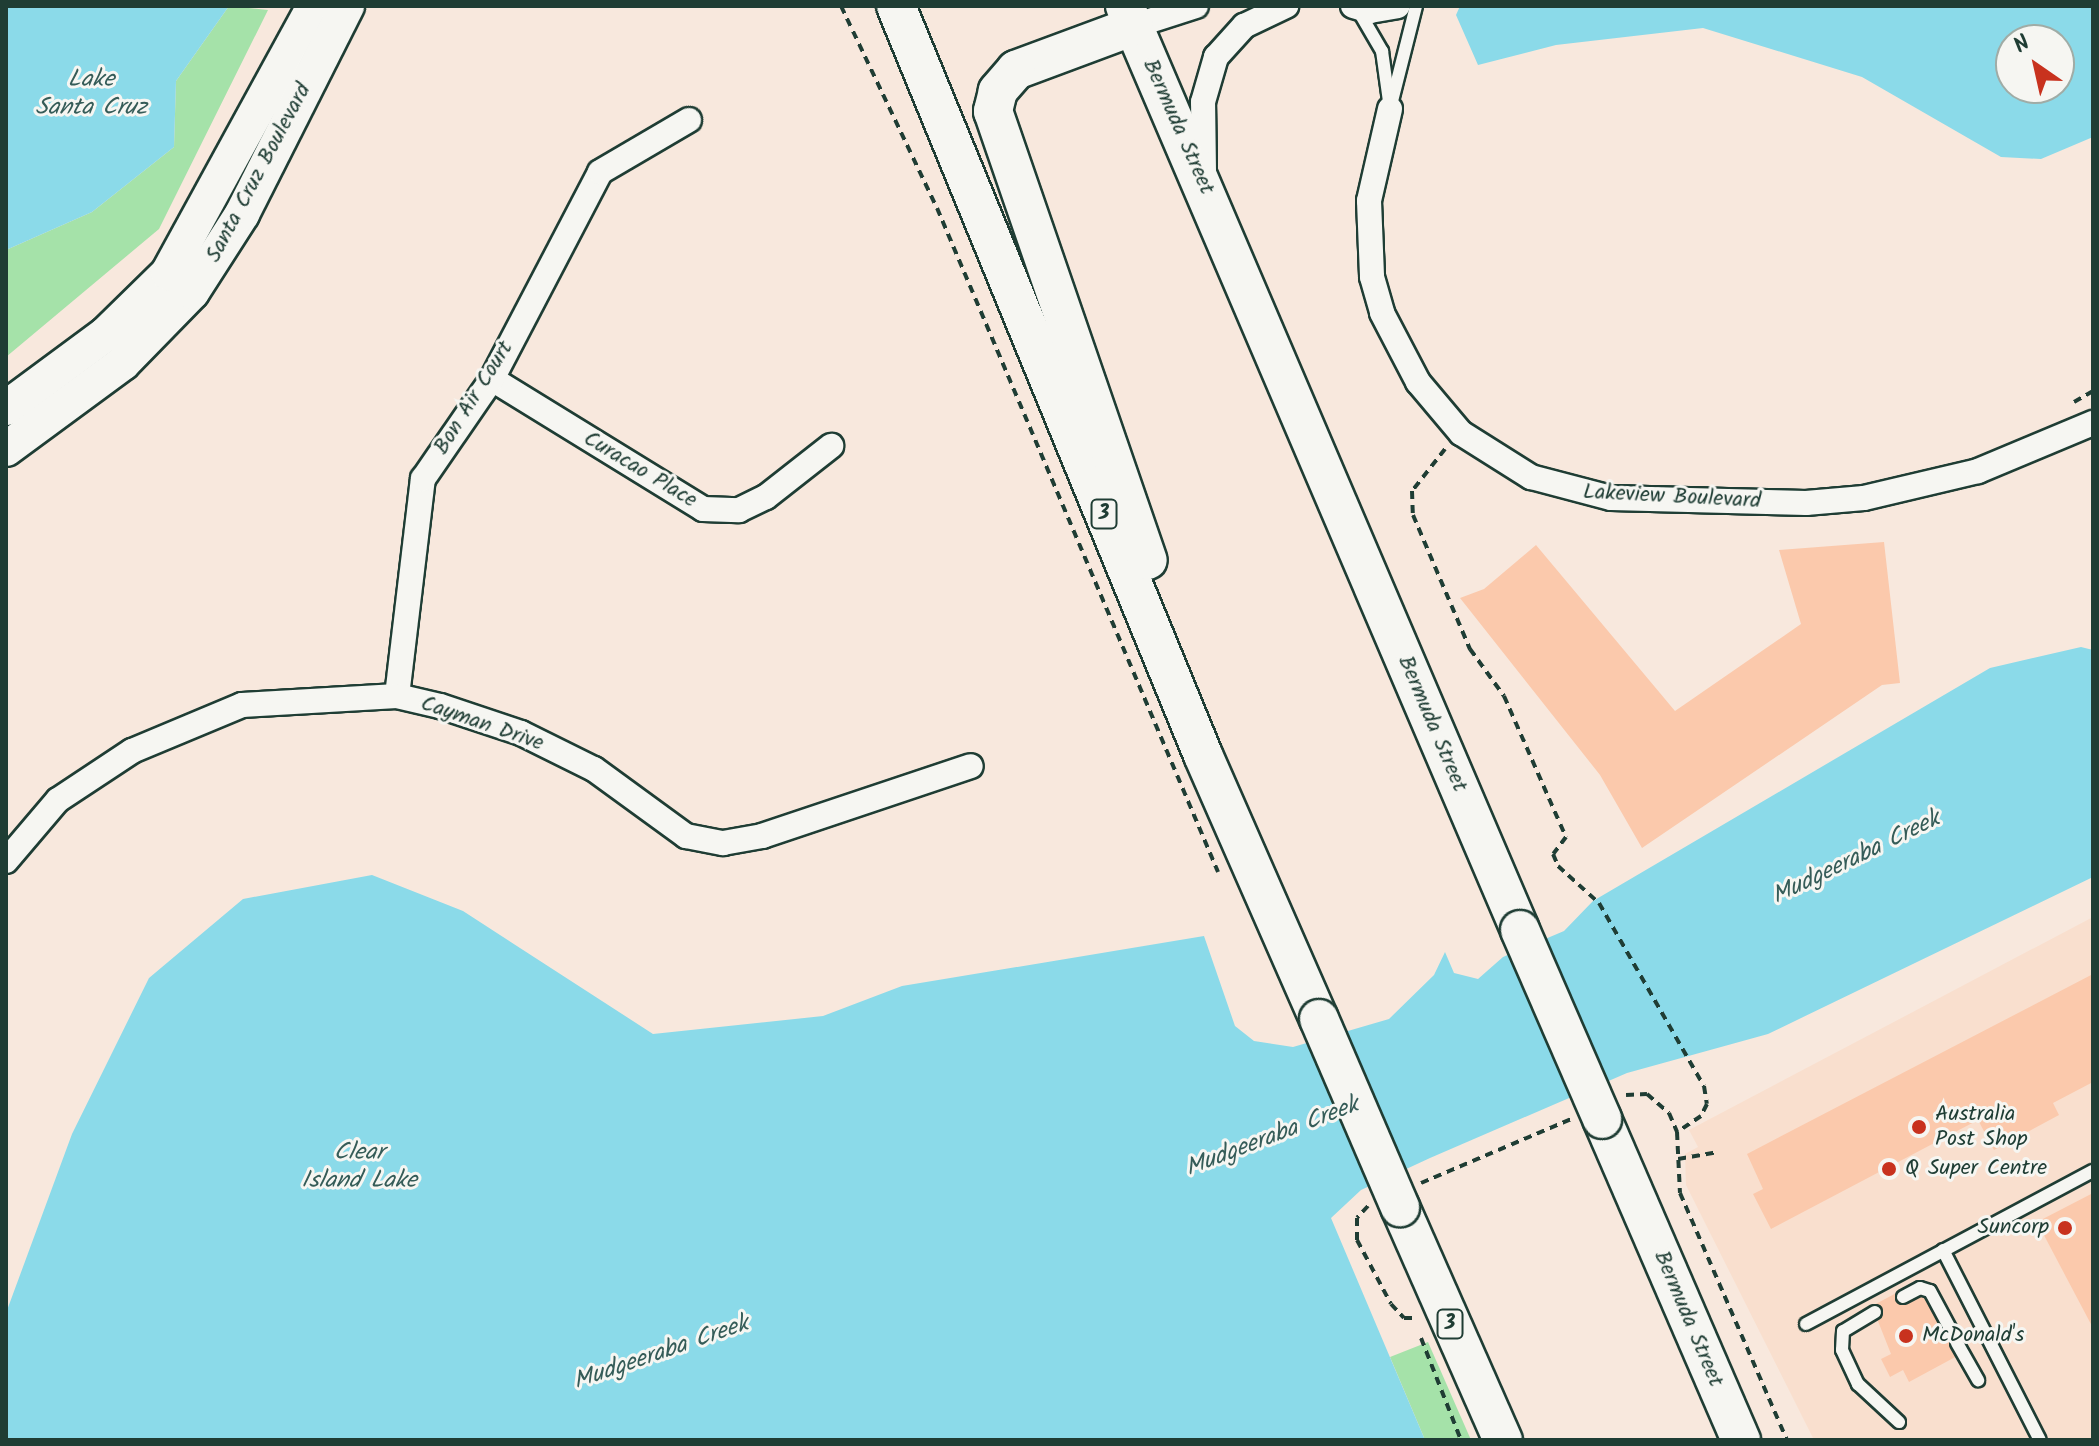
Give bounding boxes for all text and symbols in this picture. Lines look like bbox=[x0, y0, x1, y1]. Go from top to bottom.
north arrow bbox=[1995, 24, 2075, 104]
text: N bbox=[2007, 27, 2038, 64]
street label: Bermuda Street bbox=[1136, 55, 1220, 199]
water label: Lake Santa Cruz bbox=[35, 66, 147, 122]
street label: Santa Cruz Boulevard bbox=[201, 79, 317, 267]
street label: Bon Air Court bbox=[429, 336, 519, 460]
street label: Curacao Place bbox=[579, 426, 701, 514]
street label: Lakeview Boulevard bbox=[1582, 479, 1762, 515]
road number: 3 bbox=[1090, 498, 1118, 530]
street label: Bermuda Street bbox=[1391, 652, 1473, 796]
street label: Cayman Drive bbox=[417, 691, 547, 757]
water label: Mudgeeraba Creek bbox=[1767, 805, 1945, 911]
water label: Mudgeeraba Creek bbox=[1181, 1091, 1363, 1183]
place label: Australia Post Shop bbox=[1935, 1101, 2028, 1152]
marker: Australia Post Shop bbox=[1910, 1118, 1928, 1136]
water label: Clear Island Lake bbox=[301, 1139, 417, 1195]
place label: Q Super Centre bbox=[1905, 1156, 2047, 1182]
marker: Q Super Centre bbox=[1880, 1160, 1898, 1178]
place label: Suncorp bbox=[1977, 1215, 2049, 1241]
marker: Suncorp bbox=[2056, 1219, 2074, 1237]
street label: Bermuda Street bbox=[1647, 1247, 1729, 1391]
road number: 3 bbox=[1436, 1308, 1464, 1340]
water label: Mudgeeraba Creek bbox=[570, 1310, 752, 1396]
place label: McDonald's bbox=[1922, 1323, 2024, 1349]
marker: McDonald's bbox=[1897, 1327, 1915, 1345]

